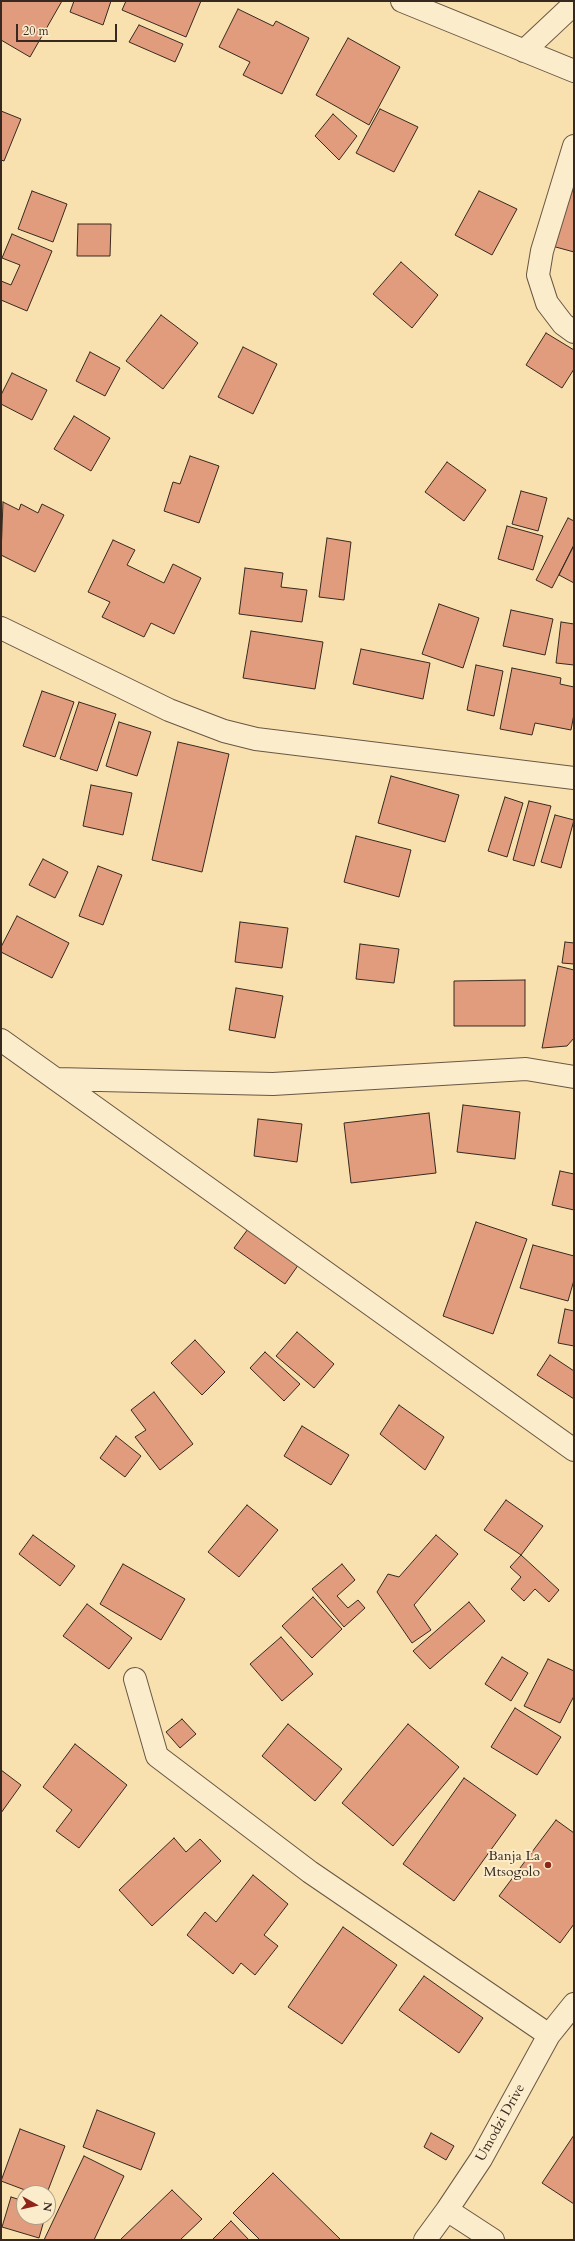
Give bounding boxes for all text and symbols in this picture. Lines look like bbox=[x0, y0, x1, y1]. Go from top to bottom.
scale bar bbox=[18, 16, 119, 42]
text: 20 m bbox=[23, 23, 49, 39]
place label: Banja La Mtsogolo bbox=[484, 1849, 540, 1882]
marker: Banja La Mtsogolo bbox=[543, 1860, 553, 1870]
street label: Umodzi Drive bbox=[473, 2081, 529, 2165]
north arrow bbox=[16, 2185, 56, 2225]
text: N bbox=[39, 2201, 55, 2212]

